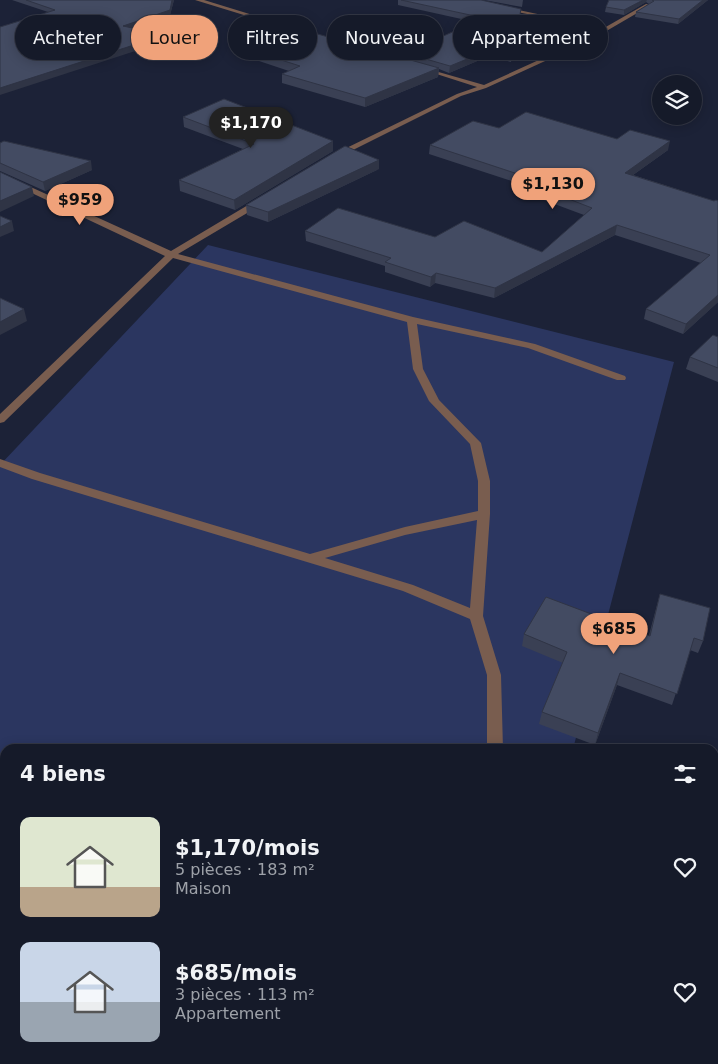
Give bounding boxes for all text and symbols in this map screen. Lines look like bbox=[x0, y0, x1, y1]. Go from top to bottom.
chip: Acheter bbox=[15, 15, 121, 60]
chip: Louer bbox=[131, 15, 218, 60]
chip: Filtres bbox=[228, 15, 317, 60]
chip: Nouveau bbox=[327, 15, 443, 60]
chip: Appartement bbox=[453, 15, 608, 60]
map controls bbox=[652, 75, 702, 125]
button: layers bbox=[652, 75, 702, 125]
pin: $1,170 bbox=[210, 106, 292, 149]
text: $1,170 bbox=[220, 113, 282, 132]
pin: $1,130 bbox=[512, 168, 594, 210]
text: $1,130 bbox=[522, 174, 584, 193]
pin: $959 bbox=[50, 184, 110, 226]
text: $959 bbox=[58, 190, 102, 209]
pin: $685 bbox=[584, 612, 644, 655]
text: $685 bbox=[592, 619, 636, 638]
icon: filters bbox=[671, 760, 699, 788]
text: 4 biens bbox=[20, 762, 106, 786]
text: $1,170/mois bbox=[175, 836, 320, 860]
icon: home bbox=[60, 837, 120, 897]
icon: heart bbox=[671, 853, 699, 881]
text: 5 pièces · 183 m² bbox=[175, 860, 315, 879]
text: Maison bbox=[175, 879, 231, 898]
text: $685/mois bbox=[175, 961, 297, 985]
icon: home bbox=[60, 962, 120, 1022]
icon: heart bbox=[671, 978, 699, 1006]
text: 3 pièces · 113 m² bbox=[175, 985, 315, 1004]
text: Appartement bbox=[175, 1004, 281, 1023]

